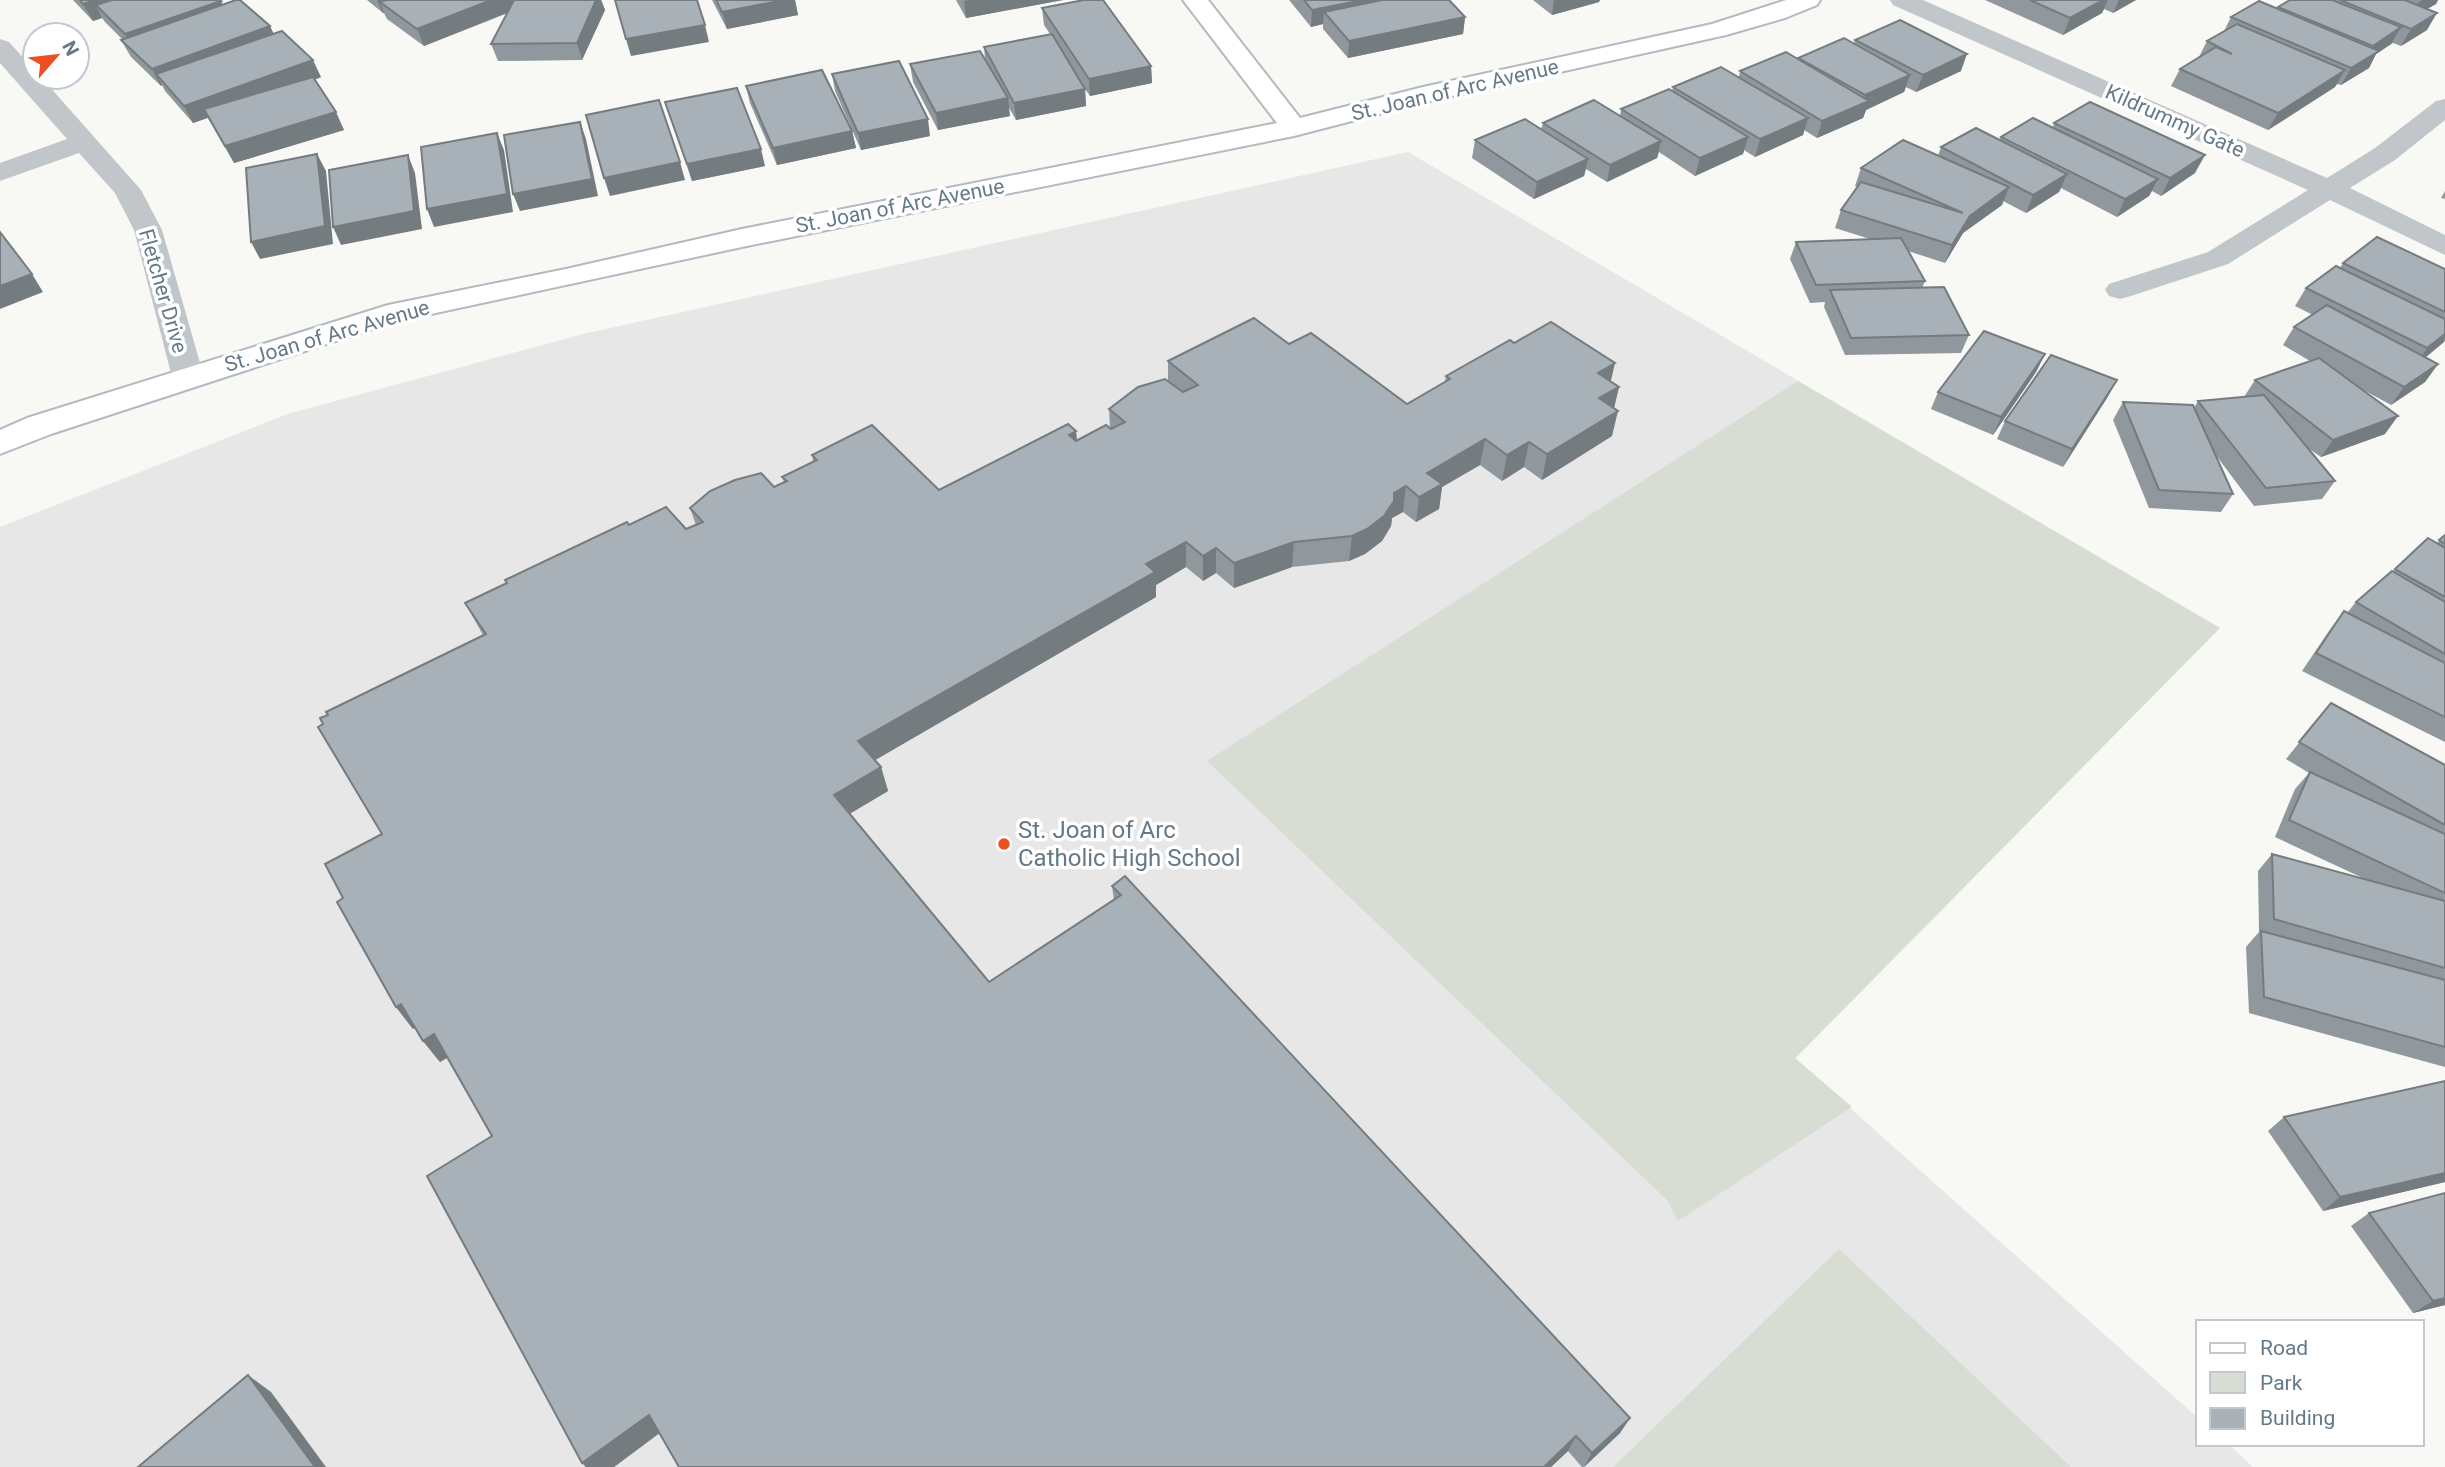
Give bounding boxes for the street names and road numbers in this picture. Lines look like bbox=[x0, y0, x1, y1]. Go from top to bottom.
street label: St. Joan of Arc Avenue bbox=[1349, 54, 1561, 126]
street label: Kildrummy Gate bbox=[2102, 80, 2248, 162]
street label: St. Joan of Arc Avenue bbox=[794, 174, 1006, 238]
street label: Fletcher Drive bbox=[134, 226, 192, 356]
street label: St. Joan of Arc Avenue bbox=[222, 295, 432, 377]

